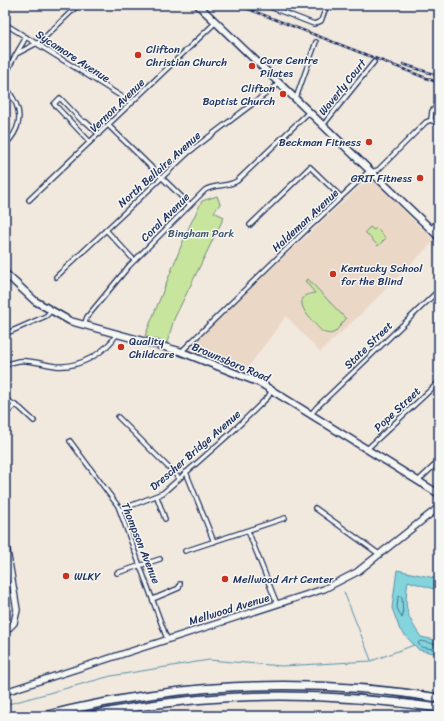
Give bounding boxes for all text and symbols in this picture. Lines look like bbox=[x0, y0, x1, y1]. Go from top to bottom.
street label: Sycamore Avenue bbox=[32, 25, 114, 88]
place label: Clifton Christian Church bbox=[146, 40, 227, 72]
marker: Clifton Christian Church bbox=[133, 50, 143, 60]
place label: Core Centre Pilates bbox=[260, 51, 319, 83]
street label: Waverly Court bbox=[314, 54, 372, 120]
marker: Core Centre Pilates bbox=[247, 61, 257, 71]
street label: Vernon Avenue bbox=[85, 74, 150, 137]
place label: Clifton Baptist Church bbox=[202, 79, 275, 111]
marker: Clifton Baptist Church bbox=[278, 89, 288, 99]
street label: North Bellaire Avenue bbox=[113, 126, 206, 212]
place label: Beckman Fitness bbox=[279, 133, 362, 152]
marker: Beckman Fitness bbox=[364, 137, 374, 147]
place label: GRIT Fitness bbox=[351, 169, 413, 188]
marker: GRIT Fitness bbox=[415, 173, 425, 183]
street label: Haldeman Avenue bbox=[267, 184, 344, 257]
street label: Coral Avenue bbox=[136, 188, 195, 247]
park label: Bingham Park bbox=[168, 224, 234, 243]
place label: Kentucky School for the Blind bbox=[341, 259, 423, 291]
marker: Kentucky School for the Blind bbox=[328, 269, 338, 279]
street label: State Street bbox=[339, 317, 397, 374]
place label: Quality Childcare bbox=[129, 332, 175, 364]
street label: Brownsboro Road bbox=[189, 337, 274, 388]
marker: Quality Childcare bbox=[116, 342, 126, 352]
street label: Pope Street bbox=[369, 382, 425, 436]
street label: Drescher Bridge Avenue bbox=[145, 405, 246, 496]
street label: Thompson Avenue bbox=[116, 500, 166, 587]
place label: WLKY bbox=[74, 567, 101, 586]
place label: Mellwood Art Center bbox=[233, 570, 334, 589]
marker: WLKY bbox=[61, 571, 71, 581]
marker: Mellwood Art Center bbox=[220, 574, 230, 584]
street label: Mellwood Avenue bbox=[187, 588, 272, 631]

